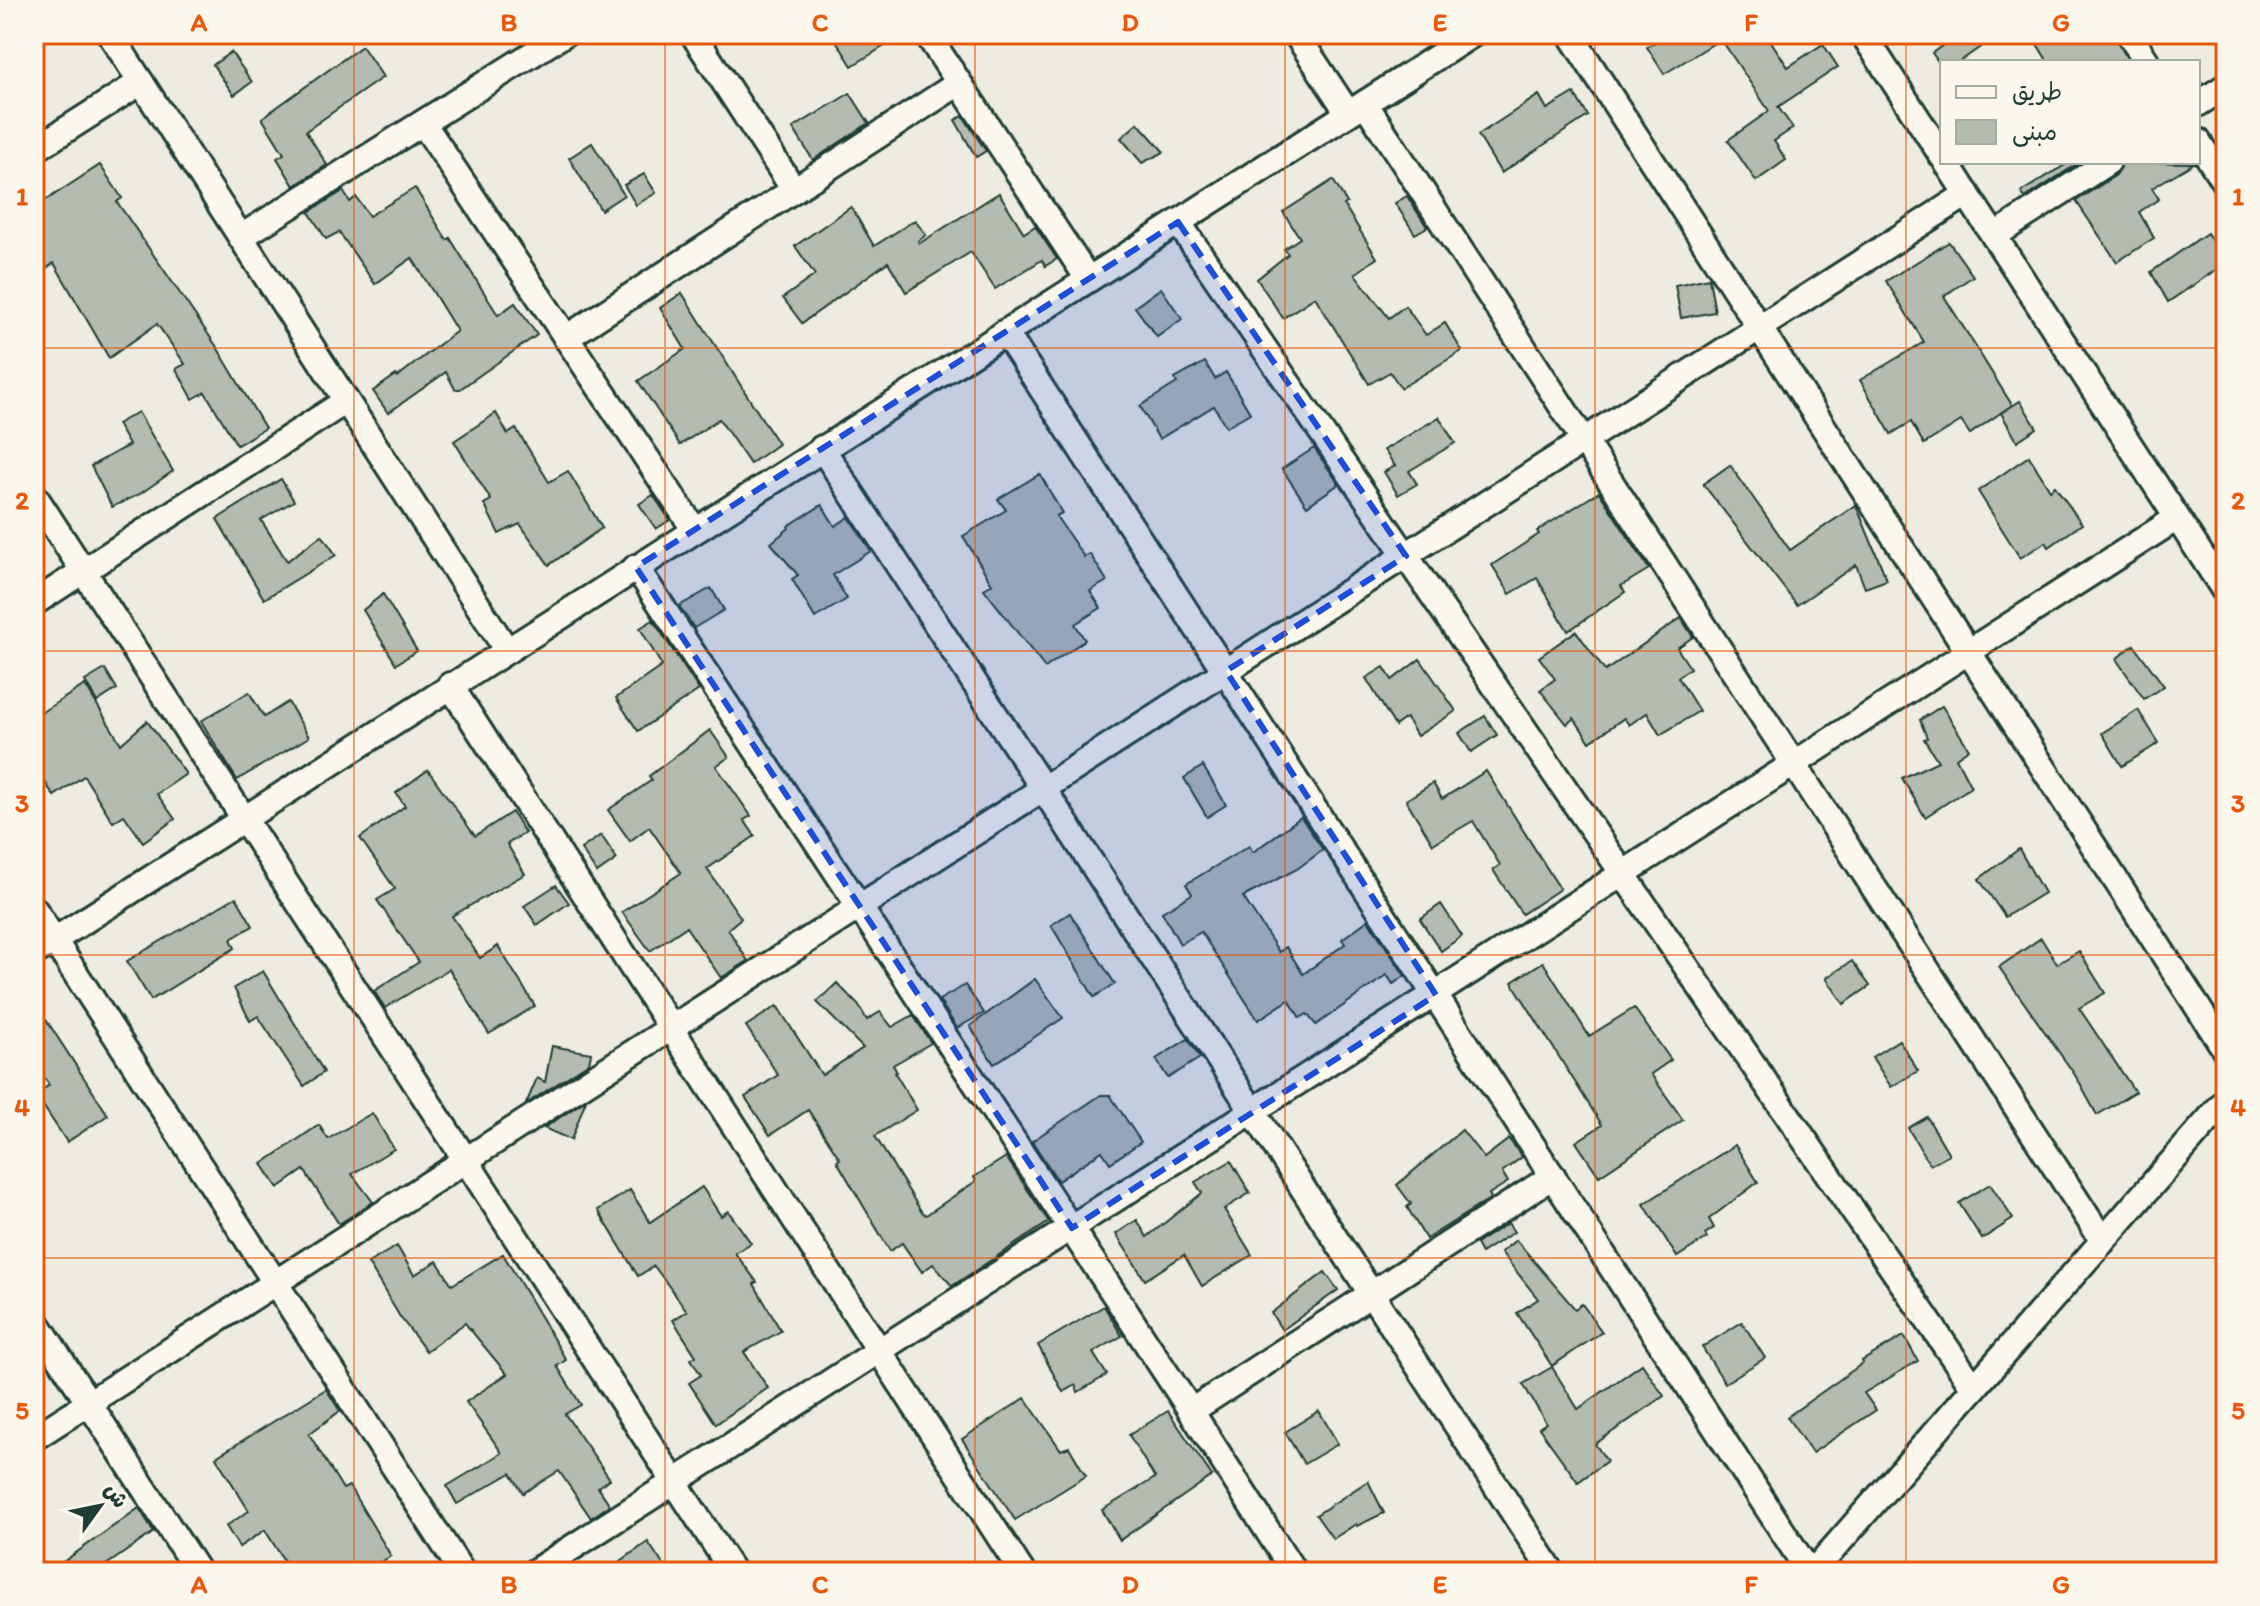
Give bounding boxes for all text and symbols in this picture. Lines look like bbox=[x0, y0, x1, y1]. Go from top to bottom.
text: A bbox=[190, 6, 208, 38]
text: B bbox=[501, 6, 518, 38]
text: C bbox=[812, 6, 829, 38]
text: D bbox=[1121, 6, 1139, 38]
text: E bbox=[1433, 6, 1447, 38]
text: F bbox=[1744, 6, 1758, 38]
text: G bbox=[2052, 6, 2070, 38]
legend bbox=[1940, 60, 2200, 164]
text: طريق bbox=[2012, 77, 2062, 106]
text: مبنى bbox=[2012, 117, 2057, 147]
text: 1 bbox=[16, 180, 28, 212]
text: 1 bbox=[2232, 180, 2244, 212]
text: 2 bbox=[15, 484, 29, 516]
text: 2 bbox=[2231, 484, 2245, 516]
text: 3 bbox=[15, 787, 29, 819]
text: 3 bbox=[2231, 787, 2245, 819]
text: 4 bbox=[14, 1091, 30, 1123]
text: 4 bbox=[2230, 1091, 2246, 1123]
text: 5 bbox=[15, 1394, 29, 1426]
text: 5 bbox=[2231, 1394, 2245, 1426]
north arrow bbox=[60, 1466, 140, 1546]
text: ش bbox=[98, 1478, 134, 1513]
text: A bbox=[190, 1568, 208, 1600]
text: B bbox=[501, 1568, 518, 1600]
text: C bbox=[812, 1568, 829, 1600]
text: D bbox=[1121, 1568, 1139, 1600]
text: E bbox=[1433, 1568, 1447, 1600]
text: F bbox=[1744, 1568, 1758, 1600]
text: G bbox=[2052, 1568, 2070, 1600]

